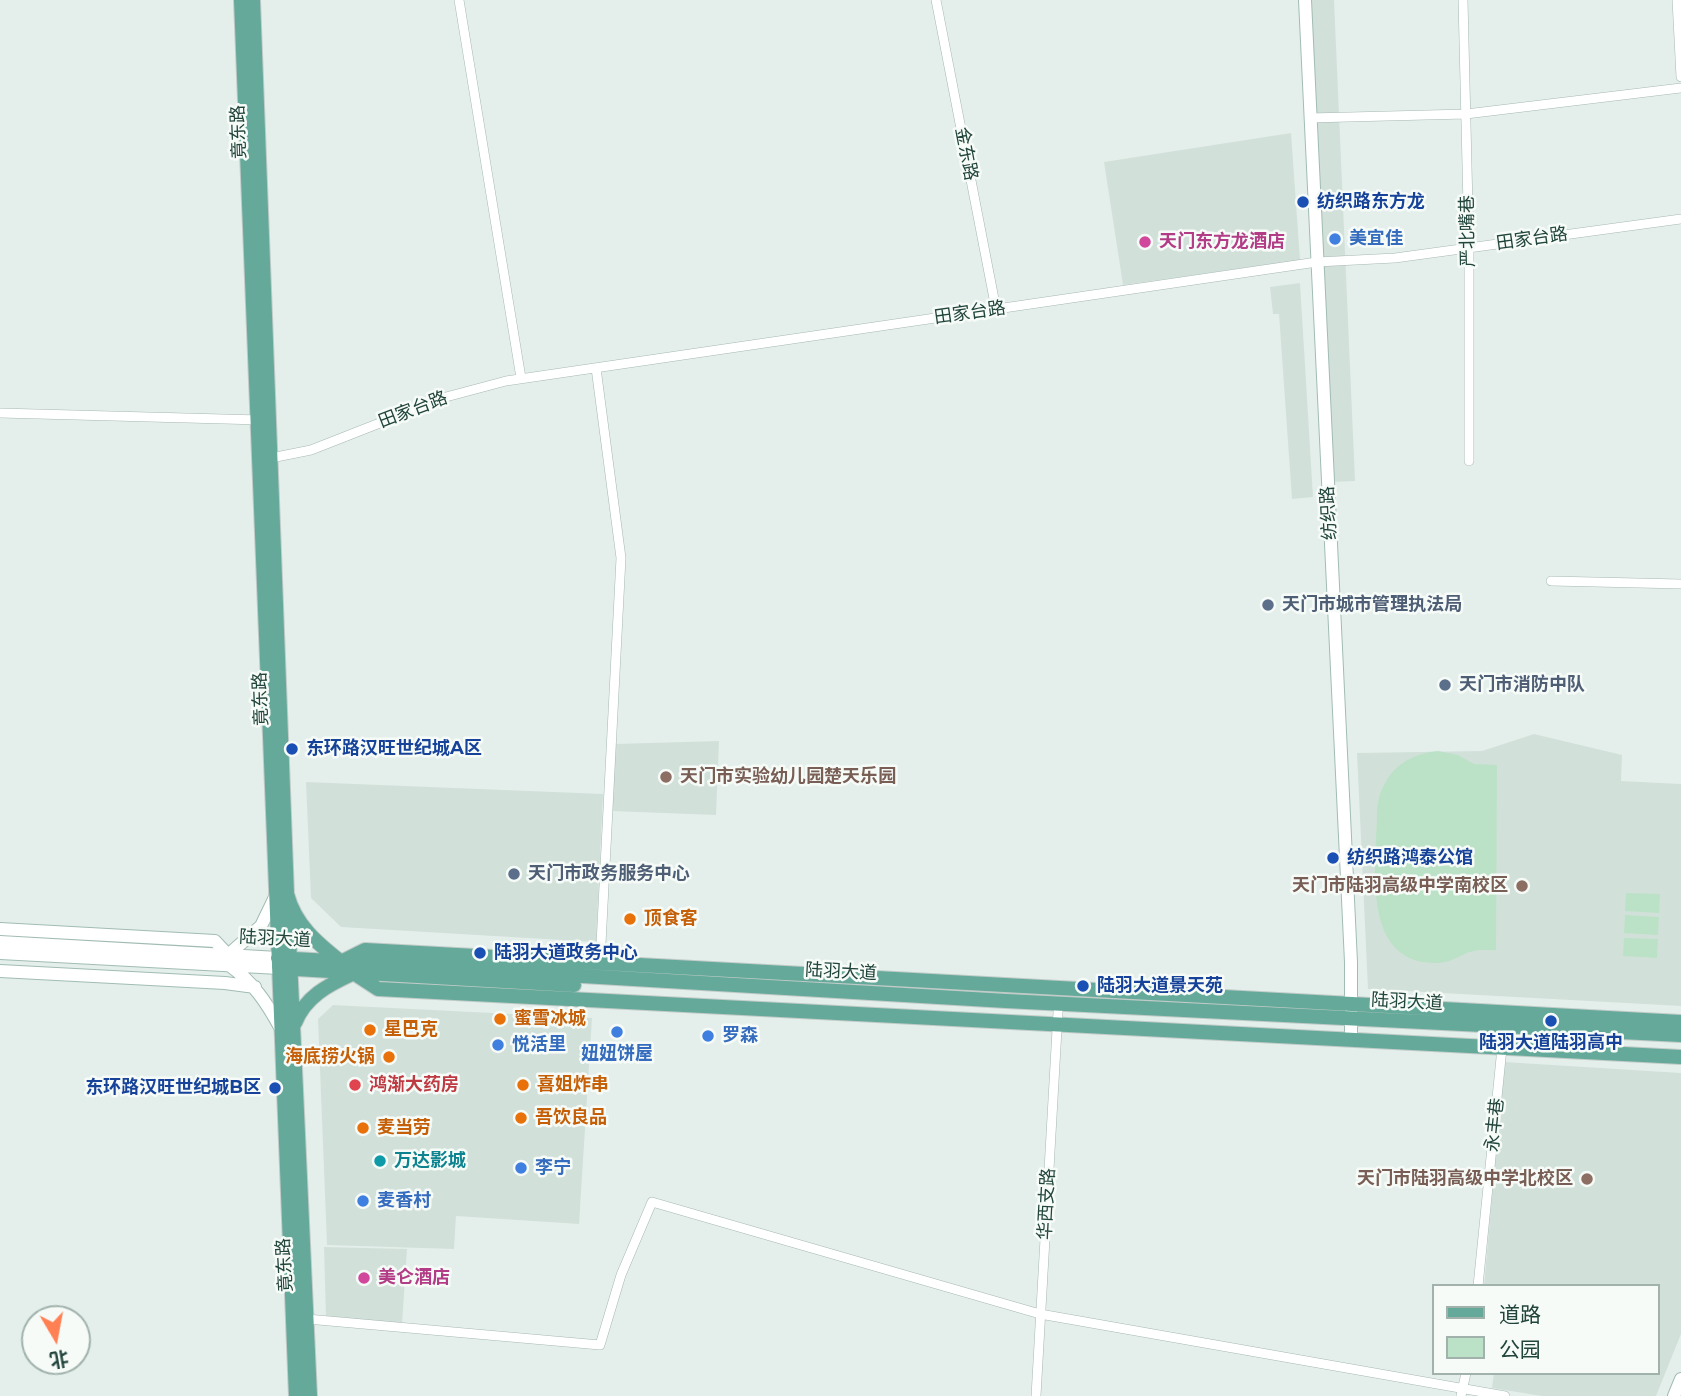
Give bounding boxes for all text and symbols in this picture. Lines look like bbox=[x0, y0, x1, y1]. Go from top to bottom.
street label: 竟东路 bbox=[227, 105, 251, 159]
street label: 金东路 bbox=[950, 125, 982, 183]
place label: 纺织路东方龙 bbox=[1317, 191, 1425, 213]
marker: 纺织路东方龙 bbox=[1295, 194, 1311, 210]
street label: 严北嘴巷 bbox=[1457, 195, 1479, 267]
street label: 田家台路 bbox=[1495, 223, 1569, 255]
place label: 美宜佳 bbox=[1349, 228, 1403, 250]
place label: 天门东方龙酒店 bbox=[1159, 231, 1285, 253]
marker: 美宜佳 bbox=[1327, 231, 1343, 247]
marker: 天门东方龙酒店 bbox=[1137, 234, 1153, 250]
street label: 田家台路 bbox=[933, 297, 1007, 329]
street label: 田家台路 bbox=[376, 387, 450, 433]
street label: 纺织路 bbox=[1317, 485, 1341, 541]
place label: 天门市城市管理执法局 bbox=[1282, 594, 1462, 616]
marker: 天门市城市管理执法局 bbox=[1260, 597, 1276, 613]
street label: 竟东路 bbox=[249, 672, 273, 726]
place label: 天门市消防中队 bbox=[1459, 674, 1585, 696]
marker: 天门市消防中队 bbox=[1437, 677, 1453, 693]
place label: 东环路汉旺世纪城A区 bbox=[306, 738, 482, 760]
marker: 东环路汉旺世纪城A区 bbox=[284, 741, 300, 757]
place label: 天门市实验幼儿园楚天乐园 bbox=[680, 766, 896, 788]
marker: 天门市实验幼儿园楚天乐园 bbox=[658, 769, 674, 785]
place label: 纺织路鸿泰公馆 bbox=[1347, 847, 1473, 869]
marker: 纺织路鸿泰公馆 bbox=[1325, 850, 1341, 866]
place label: 天门市政务服务中心 bbox=[528, 863, 690, 885]
marker: 天门市政务服务中心 bbox=[506, 866, 522, 882]
place label: 天门市陆羽高级中学南校区 bbox=[1292, 875, 1508, 897]
marker: 天门市陆羽高级中学南校区 bbox=[1514, 878, 1530, 894]
place label: 顶食客 bbox=[644, 908, 698, 930]
marker: 顶食客 bbox=[622, 911, 638, 927]
street label: 陆羽大道 bbox=[238, 926, 312, 952]
place label: 陆羽大道政务中心 bbox=[494, 942, 638, 964]
marker: 陆羽大道政务中心 bbox=[472, 945, 488, 961]
street label: 陆羽大道 bbox=[804, 959, 878, 985]
place label: 陆羽大道景天苑 bbox=[1097, 975, 1223, 997]
marker: 陆羽大道景天苑 bbox=[1075, 978, 1091, 994]
street label: 陆羽大道 bbox=[1370, 989, 1444, 1015]
place label: 蜜雪冰城 bbox=[514, 1008, 586, 1030]
marker: 蜜雪冰城 bbox=[492, 1011, 508, 1027]
marker: 陆羽大道陆羽高中 bbox=[1543, 1013, 1559, 1029]
place label: 星巴克 bbox=[384, 1019, 438, 1041]
marker: 星巴克 bbox=[362, 1022, 378, 1038]
marker: 妞妞饼屋 bbox=[609, 1024, 625, 1040]
place label: 罗森 bbox=[722, 1025, 758, 1047]
marker: 罗森 bbox=[700, 1028, 716, 1044]
place label: 陆羽大道陆羽高中 bbox=[1479, 1032, 1623, 1054]
place label: 悦活里 bbox=[512, 1034, 566, 1056]
marker: 悦活里 bbox=[490, 1037, 506, 1053]
place label: 妞妞饼屋 bbox=[581, 1043, 653, 1065]
place label: 海底捞火锅 bbox=[285, 1046, 375, 1068]
marker: 海底捞火锅 bbox=[381, 1049, 397, 1065]
place label: 鸿渐大药房 bbox=[369, 1074, 459, 1096]
place label: 喜姐炸串 bbox=[537, 1074, 609, 1096]
place label: 东环路汉旺世纪城B区 bbox=[85, 1077, 261, 1099]
marker: 鸿渐大药房 bbox=[347, 1077, 363, 1093]
marker: 喜姐炸串 bbox=[515, 1077, 531, 1093]
marker: 东环路汉旺世纪城B区 bbox=[267, 1080, 283, 1096]
street label: 永丰巷 bbox=[1481, 1097, 1509, 1153]
place label: 吾饮良品 bbox=[535, 1107, 607, 1129]
marker: 吾饮良品 bbox=[513, 1110, 529, 1126]
place label: 麦当劳 bbox=[377, 1117, 431, 1139]
marker: 麦当劳 bbox=[355, 1120, 371, 1136]
place label: 万达影城 bbox=[394, 1150, 466, 1172]
marker: 万达影城 bbox=[372, 1153, 388, 1169]
place label: 李宁 bbox=[535, 1157, 571, 1179]
marker: 李宁 bbox=[513, 1160, 529, 1176]
street label: 华西支路 bbox=[1034, 1167, 1060, 1241]
place label: 天门市陆羽高级中学北校区 bbox=[1357, 1168, 1573, 1190]
marker: 天门市陆羽高级中学北校区 bbox=[1579, 1171, 1595, 1187]
place label: 麦香村 bbox=[377, 1190, 431, 1212]
marker: 麦香村 bbox=[355, 1193, 371, 1209]
street label: 竟东路 bbox=[273, 1237, 297, 1293]
place label: 美仑酒店 bbox=[378, 1267, 450, 1289]
marker: 美仑酒店 bbox=[356, 1270, 372, 1286]
legend bbox=[1432, 1284, 1660, 1375]
text: 道路 bbox=[1499, 1302, 1541, 1327]
north arrow bbox=[21, 1305, 91, 1375]
text: 公园 bbox=[1499, 1337, 1541, 1362]
text: 北 bbox=[48, 1346, 71, 1372]

